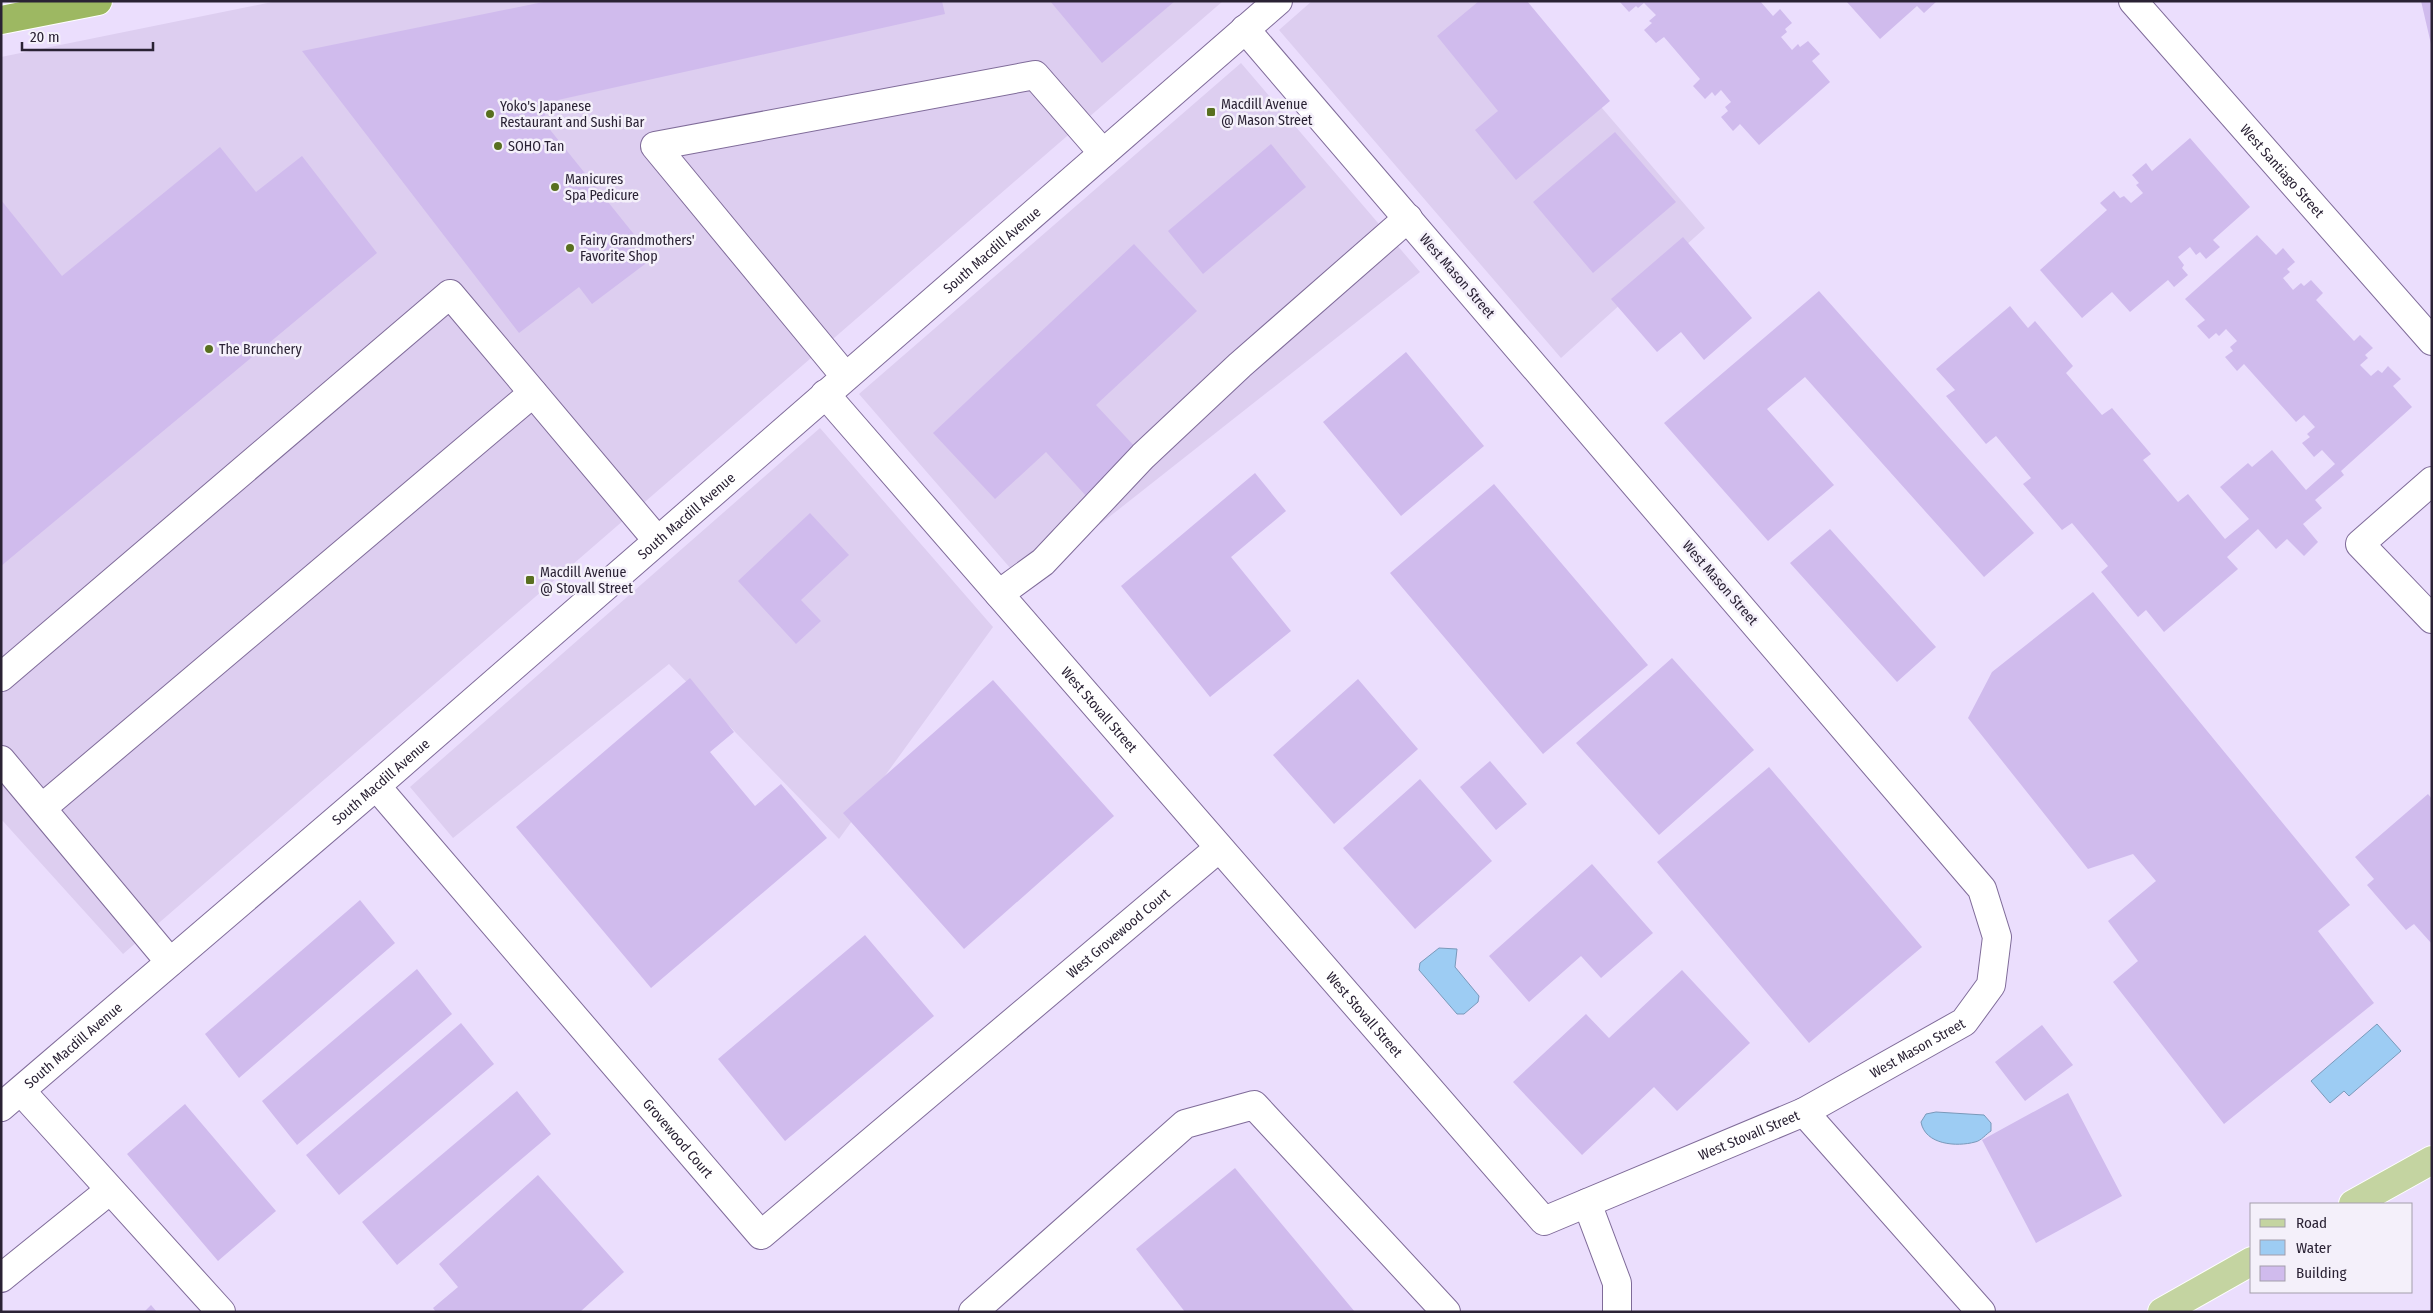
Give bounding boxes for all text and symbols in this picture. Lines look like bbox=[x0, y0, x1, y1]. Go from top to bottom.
scale bar bbox=[22, 20, 154, 52]
text: 20 m bbox=[30, 28, 60, 46]
place label: Macdill Avenue @ Mason Street bbox=[1221, 96, 1313, 129]
place label: Yoko's Japanese Restaurant and Sushi Bar bbox=[500, 98, 645, 131]
marker: Macdill Avenue @ Mason Street bbox=[1205, 106, 1217, 118]
marker: Yoko's Japanese Restaurant and Sushi Bar bbox=[484, 108, 496, 120]
street label: West Santiago Street bbox=[2237, 121, 2328, 221]
place label: SOHO Tan bbox=[508, 138, 564, 155]
marker: SOHO Tan bbox=[492, 140, 504, 152]
place label: Manicures Spa Pedicure bbox=[565, 171, 639, 204]
marker: Manicures Spa Pedicure bbox=[549, 181, 561, 193]
street label: South Macdill Avenue bbox=[940, 203, 1044, 297]
street label: West Mason Street bbox=[1416, 230, 1499, 322]
place label: Fairy Grandmothers' Favorite Shop bbox=[580, 232, 695, 265]
marker: Fairy Grandmothers' Favorite Shop bbox=[564, 242, 576, 254]
place label: The Brunchery bbox=[219, 341, 302, 358]
marker: The Brunchery bbox=[203, 343, 215, 355]
street label: South Macdill Avenue bbox=[634, 469, 738, 563]
street label: West Mason Street bbox=[1679, 537, 1762, 629]
place label: Macdill Avenue @ Stovall Street bbox=[540, 564, 633, 597]
marker: Macdill Avenue @ Stovall Street bbox=[524, 574, 536, 586]
street label: West Stovall Street bbox=[1058, 663, 1141, 756]
street label: South Macdill Avenue bbox=[328, 735, 433, 828]
street label: West Grovewood Court bbox=[1063, 885, 1174, 982]
street label: West Stovall Street bbox=[1323, 968, 1406, 1061]
street label: South Macdill Avenue bbox=[21, 999, 126, 1092]
street label: West Mason Street bbox=[1867, 1014, 1968, 1082]
street label: Grovewood Court bbox=[639, 1095, 717, 1182]
street label: West Stovall Street bbox=[1696, 1106, 1802, 1164]
legend bbox=[2250, 1203, 2413, 1293]
text: Road bbox=[2296, 1214, 2327, 1232]
text: Water bbox=[2296, 1239, 2332, 1257]
text: Building bbox=[2296, 1264, 2347, 1282]

